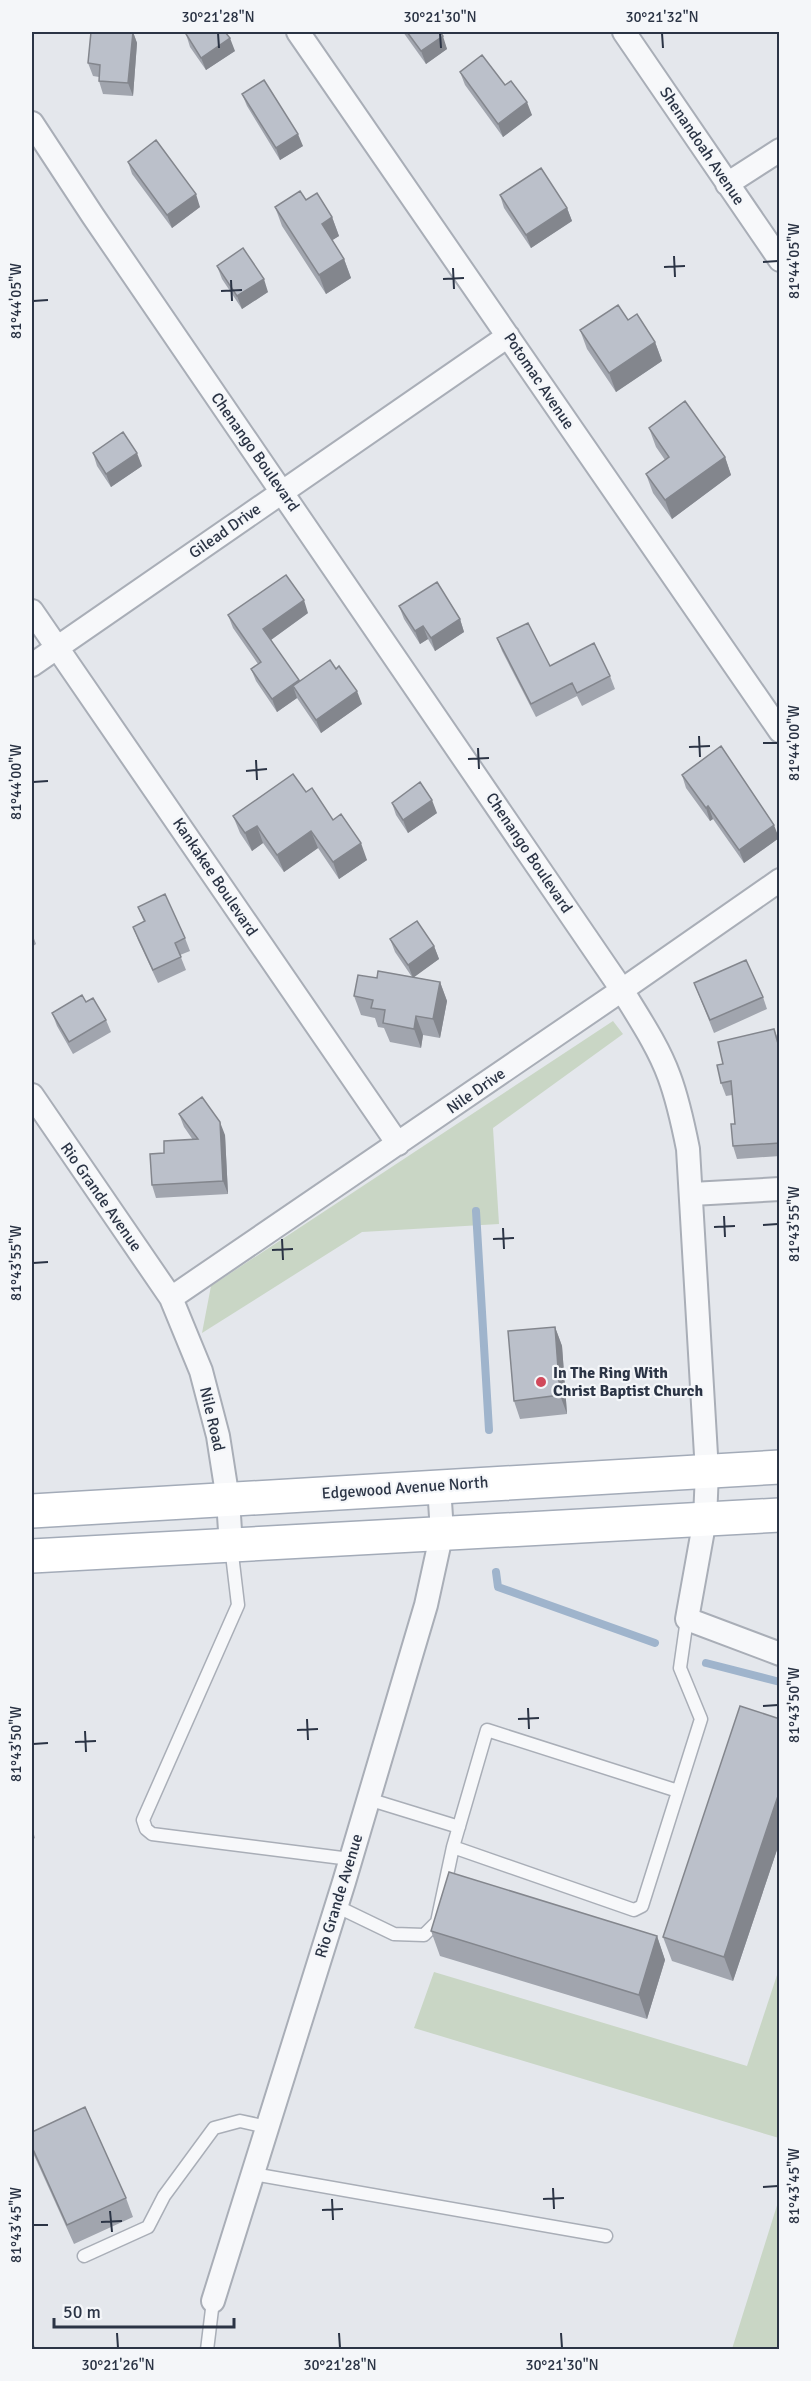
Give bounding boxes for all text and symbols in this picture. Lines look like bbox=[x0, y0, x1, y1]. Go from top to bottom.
text: 30°21'28"N bbox=[181, 8, 255, 26]
text: 30°21'30"N bbox=[403, 8, 477, 26]
text: 30°21'32"N bbox=[625, 8, 699, 26]
street label: Shenandoah Avenue bbox=[655, 83, 749, 209]
text: 81°44'05"W bbox=[785, 223, 803, 299]
text: 81°44'05"W bbox=[7, 263, 25, 339]
street label: Potomac Avenue bbox=[499, 329, 579, 433]
street label: Chenango Boulevard bbox=[206, 389, 304, 515]
street label: Gilead Drive bbox=[185, 499, 265, 563]
text: 81°44'00"W bbox=[785, 705, 803, 781]
text: 81°44'00"W bbox=[7, 744, 25, 820]
street label: Chenango Boulevard bbox=[481, 789, 577, 917]
street label: Kankakee Boulevard bbox=[168, 814, 262, 940]
street label: Nile Drive bbox=[443, 1064, 509, 1118]
street label: Rio Grande Avenue bbox=[56, 1139, 146, 1255]
text: 81°43'55"W bbox=[785, 1186, 803, 1262]
text: 81°43'55"W bbox=[7, 1225, 25, 1301]
place label: In The Ring With Christ Baptist Church bbox=[553, 1363, 703, 1401]
marker: In The Ring With Christ Baptist Church bbox=[534, 1375, 548, 1389]
street label: Nile Road bbox=[195, 1385, 229, 1453]
street label: Edgewood Avenue North bbox=[321, 1472, 489, 1504]
text: 81°43'50"W bbox=[785, 1667, 803, 1743]
text: 81°43'50"W bbox=[7, 1706, 25, 1782]
street label: Rio Grande Avenue bbox=[311, 1832, 367, 1960]
text: 81°43'45"W bbox=[785, 2148, 803, 2224]
text: 81°43'45"W bbox=[7, 2187, 25, 2263]
scale bar bbox=[54, 2291, 234, 2329]
text: 50 m bbox=[63, 2301, 101, 2323]
text: 30°21'26"N bbox=[81, 2356, 155, 2374]
text: 30°21'28"N bbox=[303, 2356, 377, 2374]
text: 30°21'30"N bbox=[525, 2356, 599, 2374]

